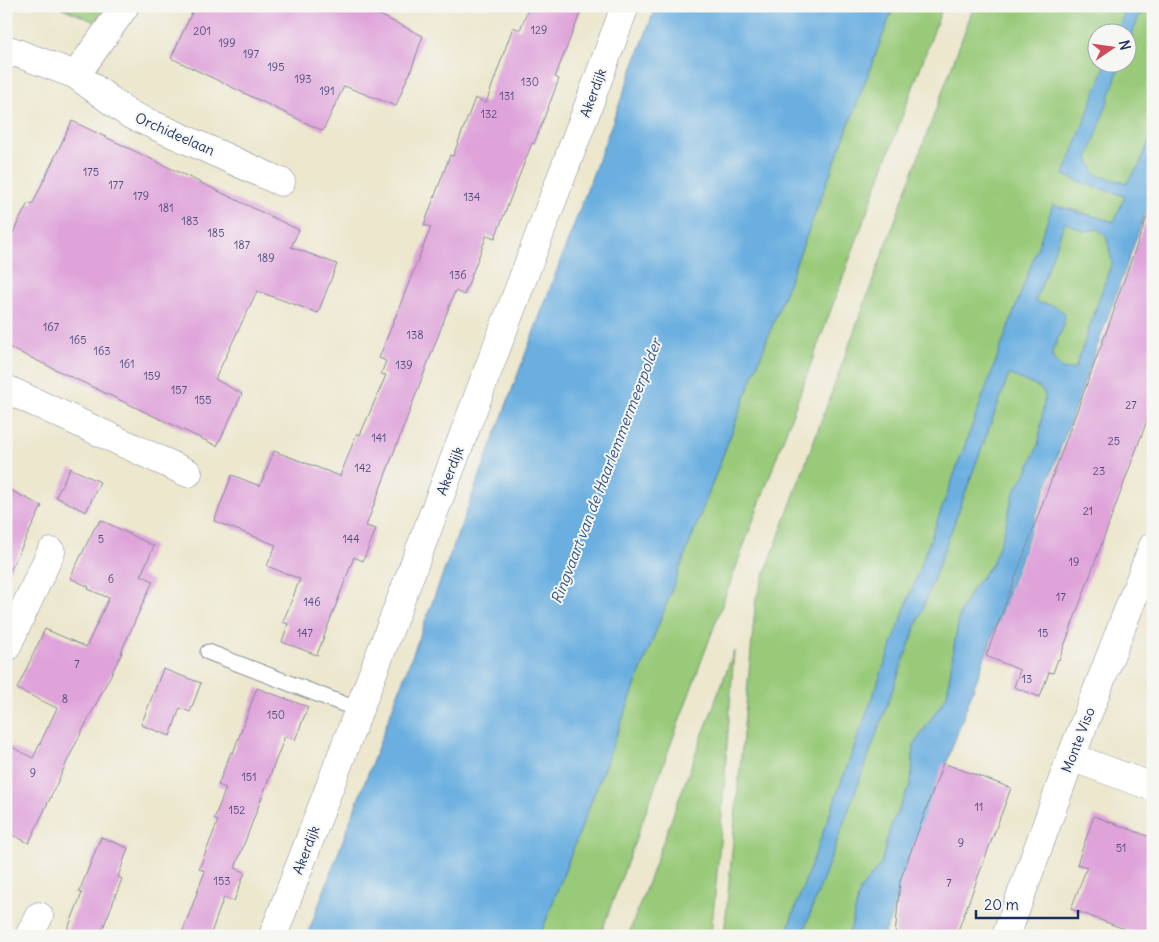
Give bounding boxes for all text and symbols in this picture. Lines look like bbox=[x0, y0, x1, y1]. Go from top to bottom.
north arrow bbox=[1086, 22, 1136, 72]
house number: 129 bbox=[531, 23, 547, 37]
house number: 201 bbox=[193, 24, 211, 38]
house number: 199 bbox=[218, 36, 236, 50]
text: N bbox=[1115, 38, 1135, 52]
house number: 197 bbox=[243, 47, 260, 61]
house number: 195 bbox=[267, 60, 285, 74]
street label: Akerdijk bbox=[576, 66, 610, 120]
house number: 193 bbox=[295, 72, 311, 86]
house number: 130 bbox=[521, 75, 539, 89]
house number: 191 bbox=[319, 84, 335, 98]
house number: 131 bbox=[500, 89, 514, 103]
house number: 132 bbox=[481, 107, 497, 121]
street label: Orchideelaan bbox=[132, 108, 218, 160]
house number: 175 bbox=[83, 165, 99, 179]
house number: 177 bbox=[108, 178, 124, 192]
house number: 179 bbox=[133, 189, 149, 203]
house number: 134 bbox=[464, 190, 480, 204]
house number: 181 bbox=[158, 201, 174, 215]
house number: 183 bbox=[182, 214, 198, 228]
house number: 185 bbox=[207, 226, 225, 240]
house number: 187 bbox=[234, 238, 251, 252]
house number: 189 bbox=[257, 251, 275, 265]
house number: 136 bbox=[450, 268, 466, 282]
house number: 167 bbox=[43, 320, 60, 334]
house number: 138 bbox=[407, 328, 423, 342]
house number: 165 bbox=[69, 333, 87, 347]
water label: Ringvaart van de Haarlemmermeerpolder bbox=[547, 334, 666, 606]
house number: 163 bbox=[94, 344, 110, 358]
house number: 161 bbox=[119, 357, 135, 371]
house number: 139 bbox=[396, 358, 412, 372]
house number: 159 bbox=[143, 369, 161, 383]
house number: 157 bbox=[171, 383, 188, 397]
house number: 155 bbox=[194, 393, 212, 407]
house number: 27 bbox=[1125, 398, 1137, 412]
house number: 141 bbox=[372, 431, 386, 445]
house number: 25 bbox=[1108, 434, 1120, 448]
street label: Akerdijk bbox=[433, 444, 467, 498]
house number: 142 bbox=[355, 461, 371, 475]
house number: 23 bbox=[1093, 464, 1105, 478]
house number: 21 bbox=[1083, 504, 1093, 518]
house number: 5 bbox=[98, 532, 104, 546]
house number: 144 bbox=[342, 532, 360, 546]
house number: 19 bbox=[1069, 555, 1079, 569]
house number: 6 bbox=[108, 572, 114, 586]
house number: 17 bbox=[1056, 590, 1066, 604]
house number: 146 bbox=[303, 595, 321, 609]
house number: 147 bbox=[297, 626, 314, 640]
house number: 15 bbox=[1038, 626, 1048, 640]
house number: 7 bbox=[74, 657, 80, 671]
house number: 13 bbox=[1022, 672, 1032, 686]
house number: 8 bbox=[62, 692, 68, 706]
street label: Monte Viso bbox=[1057, 705, 1099, 775]
house number: 150 bbox=[267, 708, 285, 722]
house number: 9 bbox=[30, 766, 36, 780]
house number: 151 bbox=[241, 770, 257, 784]
house number: 11 bbox=[975, 800, 983, 814]
house number: 152 bbox=[229, 803, 245, 817]
street label: Akerdijk bbox=[289, 823, 323, 877]
house number: 9 bbox=[958, 836, 964, 850]
house number: 51 bbox=[1116, 841, 1126, 855]
house number: 153 bbox=[214, 874, 230, 888]
house number: 7 bbox=[946, 876, 952, 890]
scale bar bbox=[976, 887, 1079, 919]
text: 20 m bbox=[984, 895, 1019, 914]

